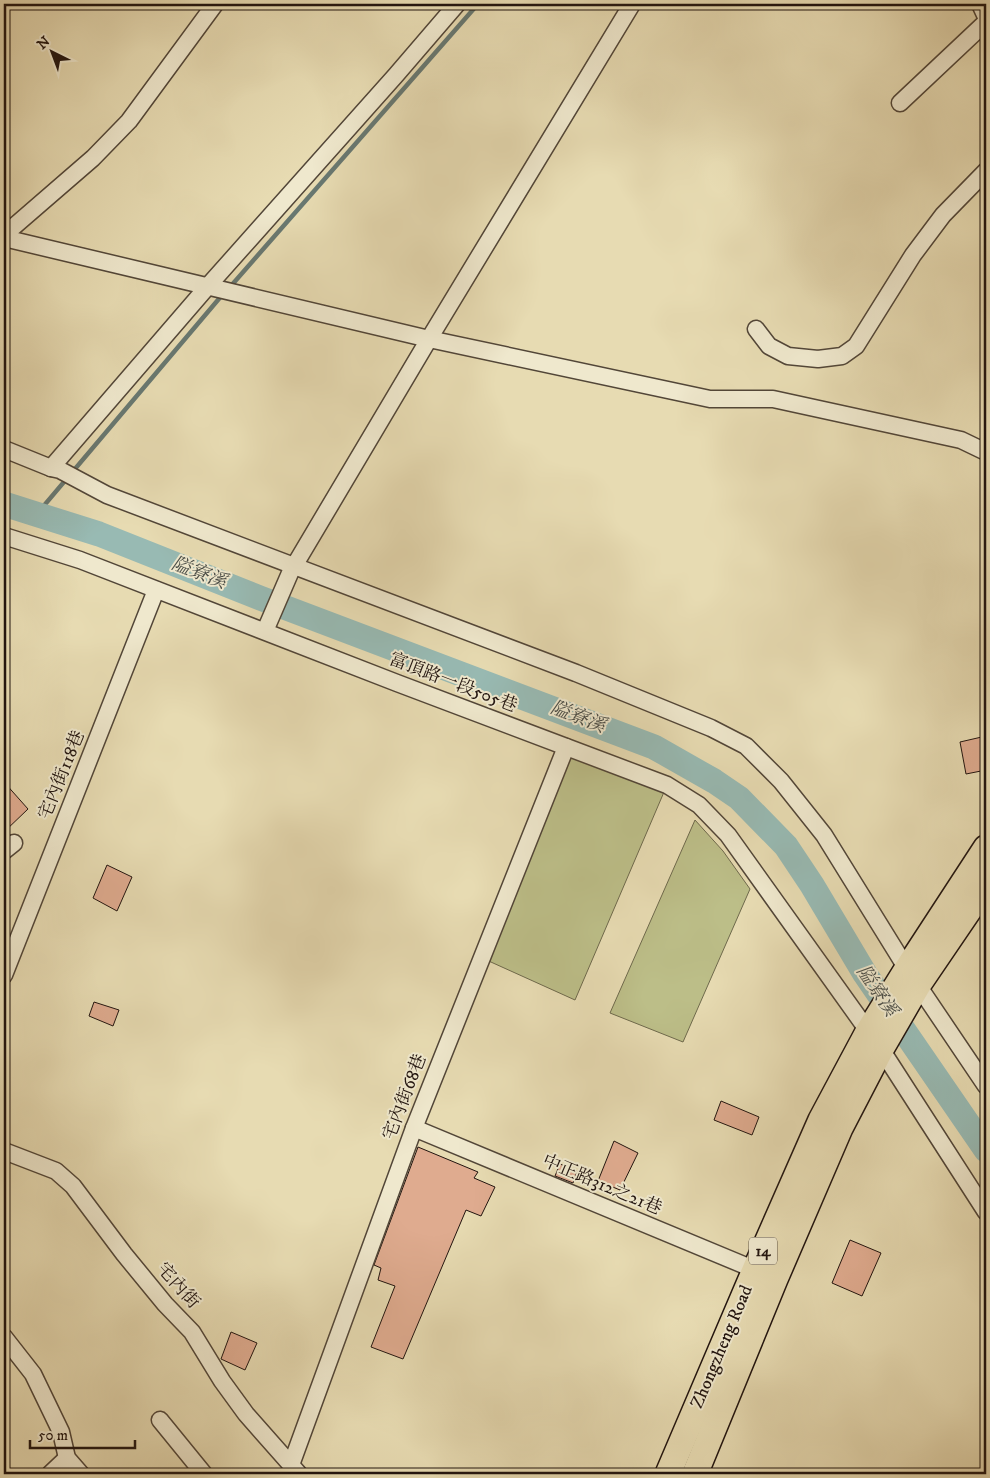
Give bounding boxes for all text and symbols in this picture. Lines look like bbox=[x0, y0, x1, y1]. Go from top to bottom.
north arrow bbox=[28, 28, 78, 78]
text: N bbox=[34, 32, 55, 54]
water label: 隘寮溪 bbox=[168, 552, 232, 595]
street label: 富頂路一段505巷 bbox=[386, 648, 520, 718]
water label: 隘寮溪 bbox=[547, 696, 611, 739]
street label: 宅內街118巷 bbox=[34, 727, 90, 823]
water label: 隘寮溪 bbox=[852, 961, 904, 1023]
street label: 宅內街68巷 bbox=[379, 1051, 431, 1143]
street label: 中正路312之21巷 bbox=[539, 1150, 665, 1220]
road number: 14 bbox=[749, 1238, 777, 1264]
street label: 宅內街 bbox=[152, 1259, 204, 1313]
street label: Zhongzheng Road bbox=[686, 1282, 758, 1412]
scale bar bbox=[30, 1418, 135, 1450]
text: 50 m bbox=[38, 1426, 68, 1445]

